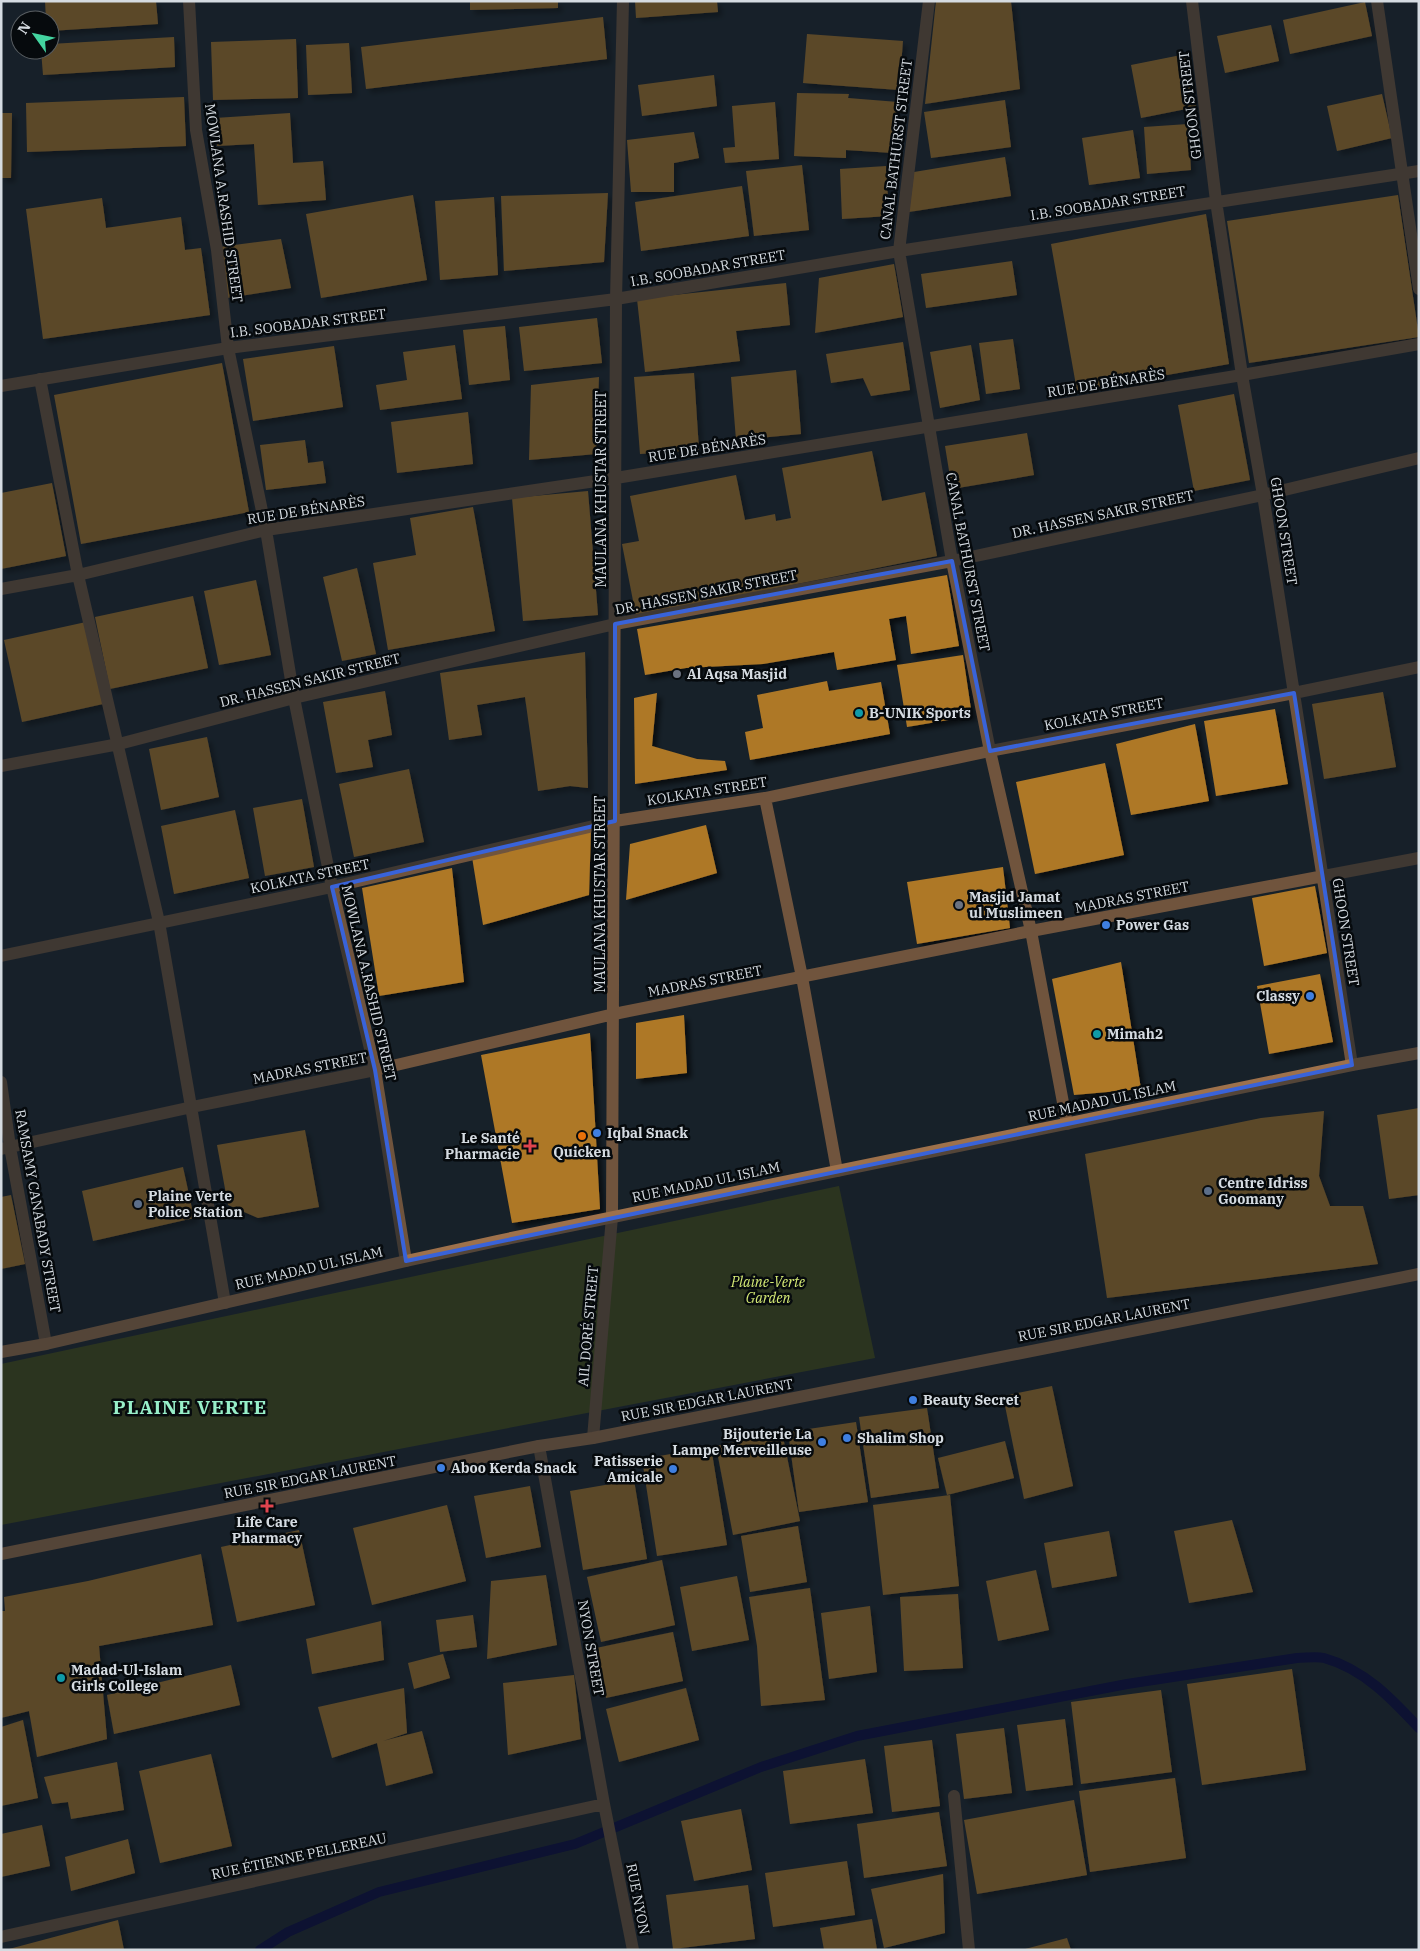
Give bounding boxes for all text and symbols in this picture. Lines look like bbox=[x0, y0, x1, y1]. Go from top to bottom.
north arrow bbox=[10, 10, 60, 60]
text: N bbox=[14, 18, 35, 37]
street label: GHOON STREET bbox=[1174, 50, 1206, 160]
street label: CANAL BATHURST STREET bbox=[876, 57, 916, 241]
street label: MOWLANA A.RASHID STREET bbox=[201, 102, 247, 304]
street label: I.B. SOOBADAR STREET bbox=[1029, 182, 1187, 224]
street label: I.B. SOOBADAR STREET bbox=[629, 245, 787, 291]
street label: I.B. SOOBADAR STREET bbox=[229, 304, 387, 342]
street label: RUE DE BÉNARÈS bbox=[1046, 364, 1166, 401]
street label: MAULANA KHUSTAR STREET bbox=[592, 391, 610, 587]
street label: RUE DE BÉNARÈS bbox=[647, 429, 767, 466]
street label: CANAL BATHURST STREET bbox=[942, 471, 994, 653]
street label: GHOON STREET bbox=[1267, 476, 1301, 586]
street label: DR. HASSEN SAKIR STREET bbox=[1010, 486, 1196, 542]
street label: RUE DE BÉNARÈS bbox=[246, 491, 366, 528]
street label: DR. HASSEN SAKIR STREET bbox=[613, 565, 799, 619]
street label: DR. HASSEN SAKIR STREET bbox=[218, 649, 402, 711]
place label: Al Aqsa Masjid bbox=[687, 665, 787, 683]
marker: Al Aqsa Masjid bbox=[671, 668, 683, 680]
street label: KOLKATA STREET bbox=[1043, 694, 1165, 734]
place label: B-UNIK Sports bbox=[869, 704, 971, 722]
marker: B-UNIK Sports bbox=[853, 707, 865, 719]
street label: KOLKATA STREET bbox=[646, 773, 768, 809]
street label: MAULANA KHUSTAR STREET bbox=[591, 796, 609, 992]
street label: KOLKATA STREET bbox=[249, 855, 371, 897]
street label: MADRAS STREET bbox=[1073, 877, 1191, 917]
street label: GHOON STREET bbox=[1329, 877, 1363, 987]
street label: MOWLANA A.RASHID STREET bbox=[338, 883, 400, 1083]
place label: Masjid Jamat ul Muslimeen bbox=[969, 888, 1063, 922]
marker: Masjid Jamat ul Muslimeen bbox=[953, 899, 965, 911]
place label: Power Gas bbox=[1116, 916, 1189, 934]
marker: Power Gas bbox=[1100, 919, 1112, 931]
street label: MADRAS STREET bbox=[646, 961, 764, 1001]
place label: Classy bbox=[1256, 987, 1300, 1005]
marker: Classy bbox=[1304, 990, 1316, 1002]
place label: Mimah2 bbox=[1107, 1025, 1163, 1043]
marker: Mimah2 bbox=[1091, 1028, 1103, 1040]
street label: MADRAS STREET bbox=[251, 1048, 369, 1088]
street label: RUE MADAD UL ISLAM bbox=[1026, 1076, 1178, 1126]
street label: RAMSAMY CANABADY STREET bbox=[11, 1108, 65, 1314]
place label: Iqbal Snack bbox=[607, 1124, 688, 1142]
marker: Iqbal Snack bbox=[591, 1127, 603, 1139]
place label: Le Santé Pharmacie bbox=[445, 1129, 520, 1163]
marker: Quicken bbox=[576, 1130, 588, 1142]
marker: Le Santé Pharmacie bbox=[524, 1140, 536, 1152]
place label: Quicken bbox=[553, 1143, 611, 1161]
street label: RUE MADAD UL ISLAM bbox=[630, 1157, 782, 1207]
place label: Centre Idriss Goomany bbox=[1218, 1174, 1308, 1208]
marker: Centre Idriss Goomany bbox=[1202, 1185, 1214, 1197]
place label: Plaine Verte Police Station bbox=[148, 1187, 243, 1221]
marker: Plaine Verte Police Station bbox=[132, 1198, 144, 1210]
street label: RUE MADAD UL ISLAM bbox=[233, 1242, 385, 1294]
street label: AIL DORÉ STREET bbox=[573, 1265, 602, 1387]
park label: Plaine-Verte Garden bbox=[730, 1273, 806, 1307]
street label: RUE SIR EDGAR LAURENT bbox=[1016, 1294, 1192, 1346]
street label: RUE SIR EDGAR LAURENT bbox=[619, 1374, 795, 1426]
place label: Beauty Secret bbox=[923, 1391, 1019, 1409]
marker: Beauty Secret bbox=[907, 1394, 919, 1406]
district label: PLAINE VERTE bbox=[113, 1395, 267, 1419]
place label: Bijouterie La Lampe Merveilleuse bbox=[672, 1425, 812, 1459]
place label: Shalim Shop bbox=[857, 1429, 944, 1447]
marker: Shalim Shop bbox=[841, 1432, 853, 1444]
marker: Bijouterie La Lampe Merveilleuse bbox=[816, 1436, 828, 1448]
street label: RUE SIR EDGAR LAURENT bbox=[222, 1451, 398, 1503]
place label: Patisserie Amicale bbox=[594, 1452, 663, 1486]
place label: Aboo Kerda Snack bbox=[451, 1459, 577, 1477]
marker: Aboo Kerda Snack bbox=[435, 1462, 447, 1474]
marker: Patisserie Amicale bbox=[667, 1463, 679, 1475]
marker: Life Care Pharmacy bbox=[261, 1500, 273, 1512]
place label: Life Care Pharmacy bbox=[232, 1513, 302, 1547]
street label: NYON STREET bbox=[574, 1599, 608, 1697]
place label: Madad-Ul-Islam Girls College bbox=[71, 1661, 183, 1695]
marker: Madad-Ul-Islam Girls College bbox=[55, 1672, 67, 1684]
street label: RUE ÉTIENNE PELLEREAU bbox=[209, 1828, 388, 1883]
street label: RUE NYON bbox=[622, 1862, 654, 1936]

